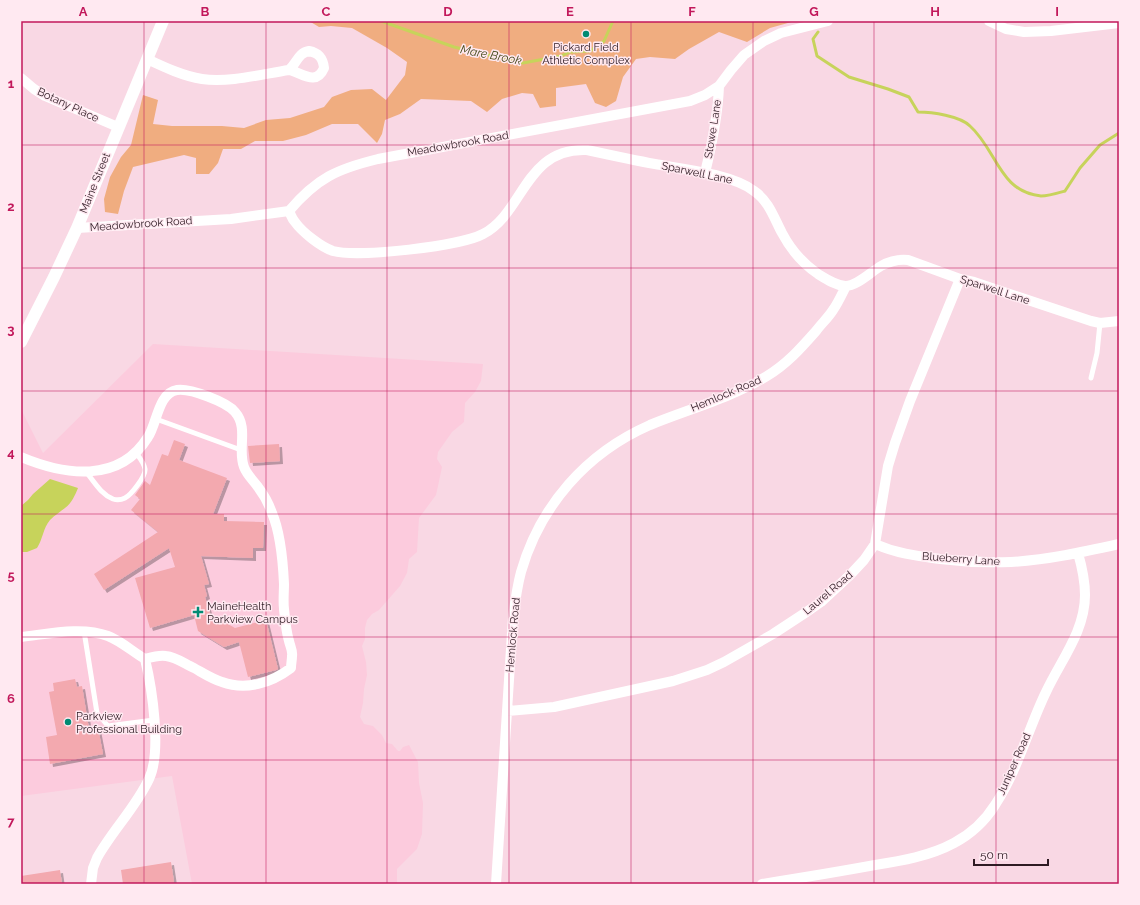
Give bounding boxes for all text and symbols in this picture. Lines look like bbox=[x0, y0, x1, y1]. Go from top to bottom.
text: A bbox=[79, 4, 88, 19]
text: B bbox=[201, 4, 210, 19]
text: C bbox=[322, 4, 331, 19]
text: D bbox=[443, 4, 453, 19]
text: E bbox=[566, 4, 574, 19]
text: F bbox=[688, 4, 696, 19]
text: G bbox=[809, 4, 819, 19]
text: H bbox=[930, 4, 940, 19]
text: I bbox=[1055, 4, 1059, 19]
marker: Pickard Field Athletic Complex bbox=[581, 29, 591, 39]
place label: Pickard Field Athletic Complex bbox=[542, 41, 630, 67]
water label: Mare Brook bbox=[459, 42, 523, 68]
text: 1 bbox=[8, 76, 15, 91]
street label: Botany Place bbox=[35, 85, 101, 125]
street label: Stowe Lane bbox=[702, 98, 724, 160]
street label: Meadowbrook Road bbox=[406, 129, 510, 159]
street label: Maine Street bbox=[77, 151, 113, 215]
street label: Sparwell Lane bbox=[660, 159, 734, 187]
text: 2 bbox=[7, 199, 15, 214]
street label: Meadowbrook Road bbox=[89, 214, 193, 234]
street label: Sparwell Lane bbox=[959, 273, 1032, 308]
text: 3 bbox=[7, 322, 15, 337]
street label: Hemlock Road bbox=[689, 373, 763, 415]
text: 4 bbox=[7, 445, 15, 460]
street label: Blueberry Lane bbox=[922, 550, 1001, 568]
text: 5 bbox=[7, 568, 15, 583]
street label: Laurel Road bbox=[800, 568, 856, 618]
street label: Hemlock Road bbox=[503, 597, 523, 673]
place label: MaineHealth Parkview Campus bbox=[207, 600, 298, 626]
marker: MaineHealth Parkview Campus bbox=[192, 606, 204, 618]
text: 6 bbox=[7, 691, 15, 706]
place label: Parkview Professional Building bbox=[76, 710, 182, 736]
marker: Parkview Professional Building bbox=[63, 717, 73, 727]
street label: Juniper Road bbox=[995, 731, 1034, 797]
text: 7 bbox=[7, 814, 15, 829]
scale bar bbox=[974, 841, 1048, 867]
text: 50 m bbox=[980, 848, 1008, 862]

